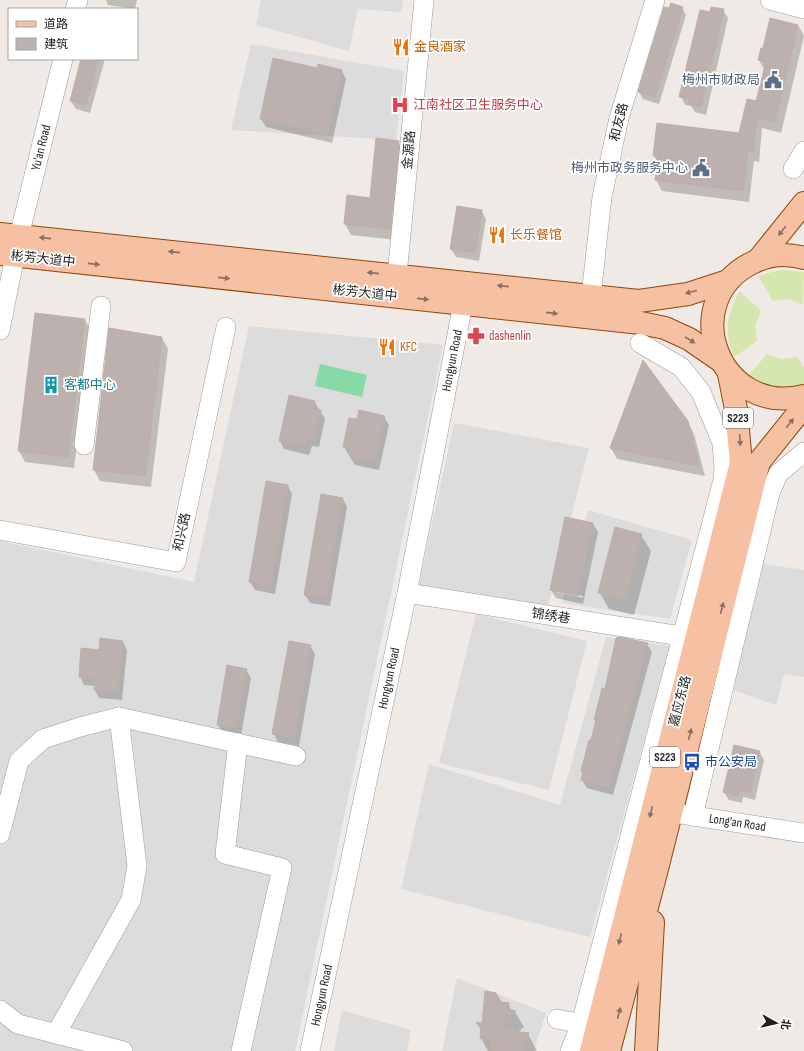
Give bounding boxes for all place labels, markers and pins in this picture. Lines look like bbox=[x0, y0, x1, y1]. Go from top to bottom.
restaurant icon: 金良酒家 bbox=[391, 37, 411, 57]
place label: 金良酒家 bbox=[414, 39, 466, 55]
public building icon: 梅州市财政局 bbox=[763, 70, 783, 90]
place label: 梅州市财政局 bbox=[682, 72, 760, 88]
hospital icon: 江南社区卫生服务中心 bbox=[390, 95, 410, 115]
place label: 江南社区卫生服务中心 bbox=[413, 97, 543, 113]
public building icon: 梅州市政务服务中心 bbox=[691, 158, 711, 178]
place label: 梅州市政务服务中心 bbox=[571, 160, 688, 176]
restaurant icon: 长乐餐馆 bbox=[487, 225, 507, 245]
place label: 长乐餐馆 bbox=[510, 227, 562, 243]
pharmacy icon: dashenlin bbox=[466, 326, 486, 346]
place label: dashenlin bbox=[489, 328, 531, 344]
restaurant icon: KFC bbox=[377, 337, 397, 357]
place label: KFC bbox=[400, 339, 417, 355]
building icon: 客都中心 bbox=[41, 375, 61, 395]
place label: 客都中心 bbox=[64, 377, 116, 393]
bus stop icon: 市公安局 bbox=[682, 752, 702, 772]
place label: 市公安局 bbox=[705, 754, 757, 770]

